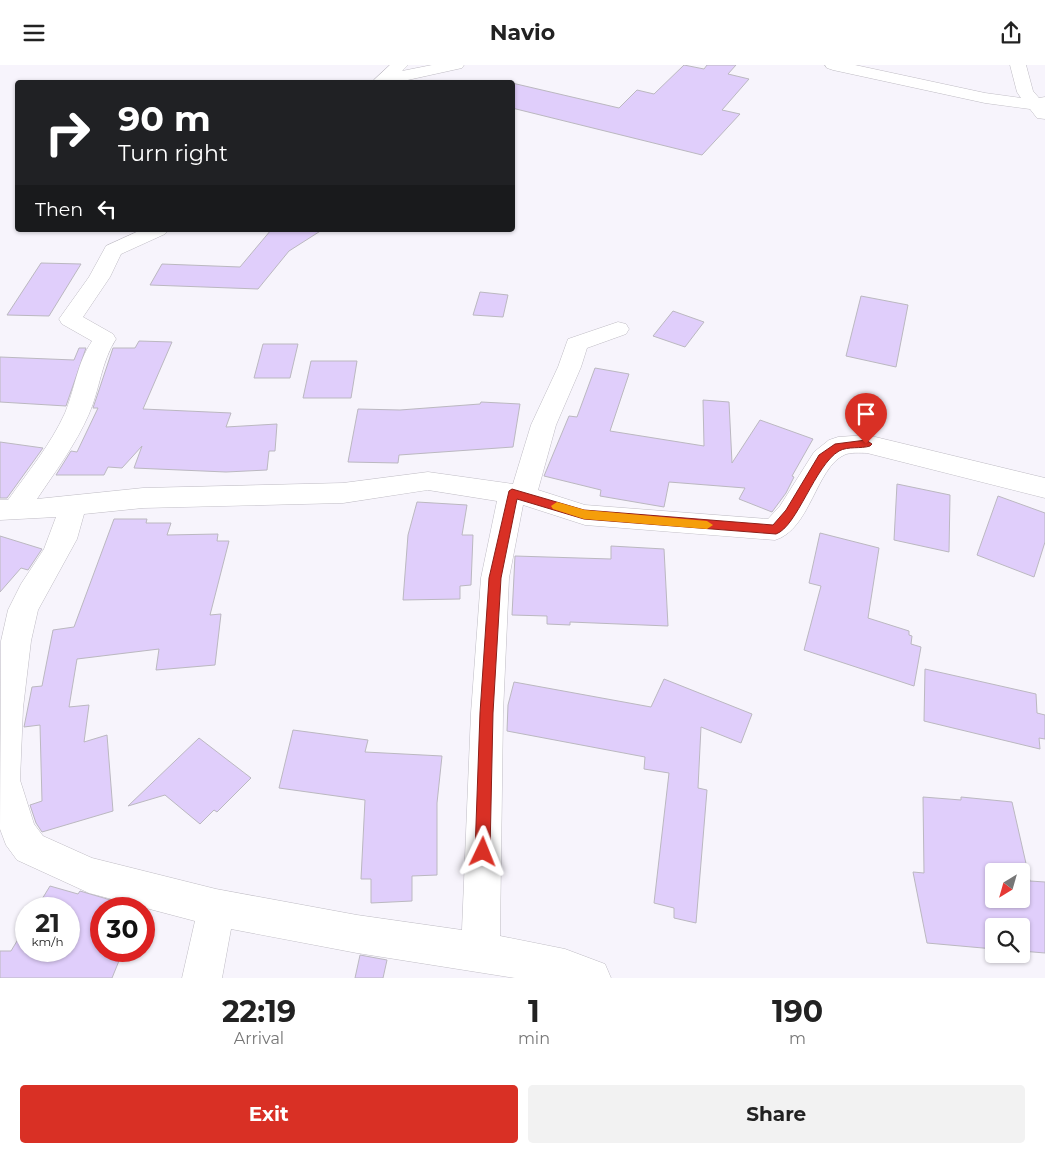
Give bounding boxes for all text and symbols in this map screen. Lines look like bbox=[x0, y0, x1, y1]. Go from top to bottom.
icon: menu bbox=[20, 19, 48, 47]
text: Navio bbox=[490, 19, 555, 46]
icon: share bbox=[997, 19, 1025, 47]
text: 90 m bbox=[118, 97, 211, 140]
icon: right bbox=[35, 100, 100, 165]
text: Turn right bbox=[118, 140, 228, 167]
icon: left bbox=[93, 195, 121, 223]
text: Then bbox=[35, 198, 83, 221]
pin bbox=[845, 393, 887, 444]
icon: arrive bbox=[852, 400, 880, 428]
position arrow bbox=[456, 825, 508, 877]
north arrow bbox=[985, 863, 1030, 907]
map controls bbox=[985, 863, 1030, 963]
speed limit sign: 30 bbox=[90, 897, 155, 962]
text: 21 bbox=[35, 908, 60, 938]
button: search bbox=[985, 918, 1030, 963]
text: km/h bbox=[31, 934, 64, 949]
text: 22:19 bbox=[222, 993, 296, 1030]
text: 1 bbox=[528, 993, 540, 1030]
text: 190 bbox=[772, 993, 823, 1030]
text: Arrival bbox=[234, 1029, 284, 1048]
text: min bbox=[518, 1029, 550, 1048]
text: m bbox=[789, 1029, 806, 1048]
button: Exit bbox=[20, 1085, 518, 1143]
button: Share bbox=[528, 1085, 1025, 1143]

